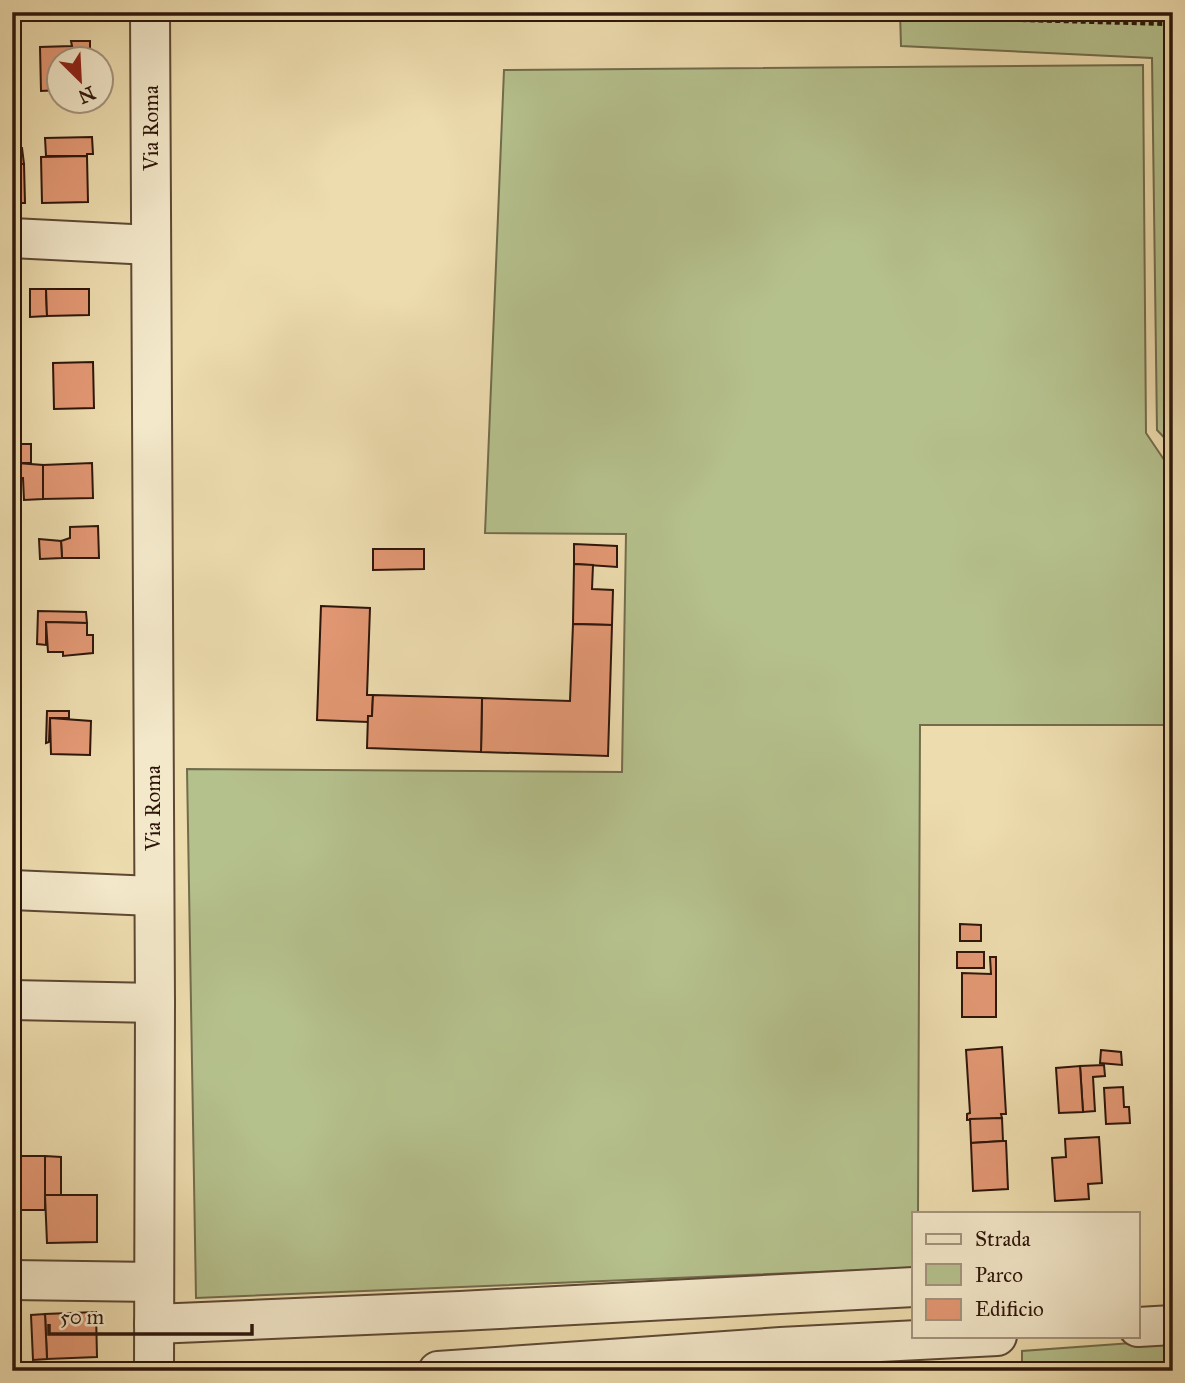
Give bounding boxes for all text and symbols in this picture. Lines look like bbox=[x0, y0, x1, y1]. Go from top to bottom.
north arrow bbox=[46, 46, 116, 116]
text: N bbox=[75, 81, 99, 109]
street label: Via Roma bbox=[138, 85, 164, 172]
street label: Via Roma bbox=[140, 765, 166, 852]
legend bbox=[912, 1212, 1140, 1338]
text: Strada bbox=[975, 1226, 1031, 1252]
text: Parco bbox=[975, 1262, 1023, 1288]
scale bar bbox=[49, 1292, 252, 1336]
text: Edificio bbox=[975, 1296, 1044, 1322]
text: 50 m bbox=[60, 1304, 105, 1330]

